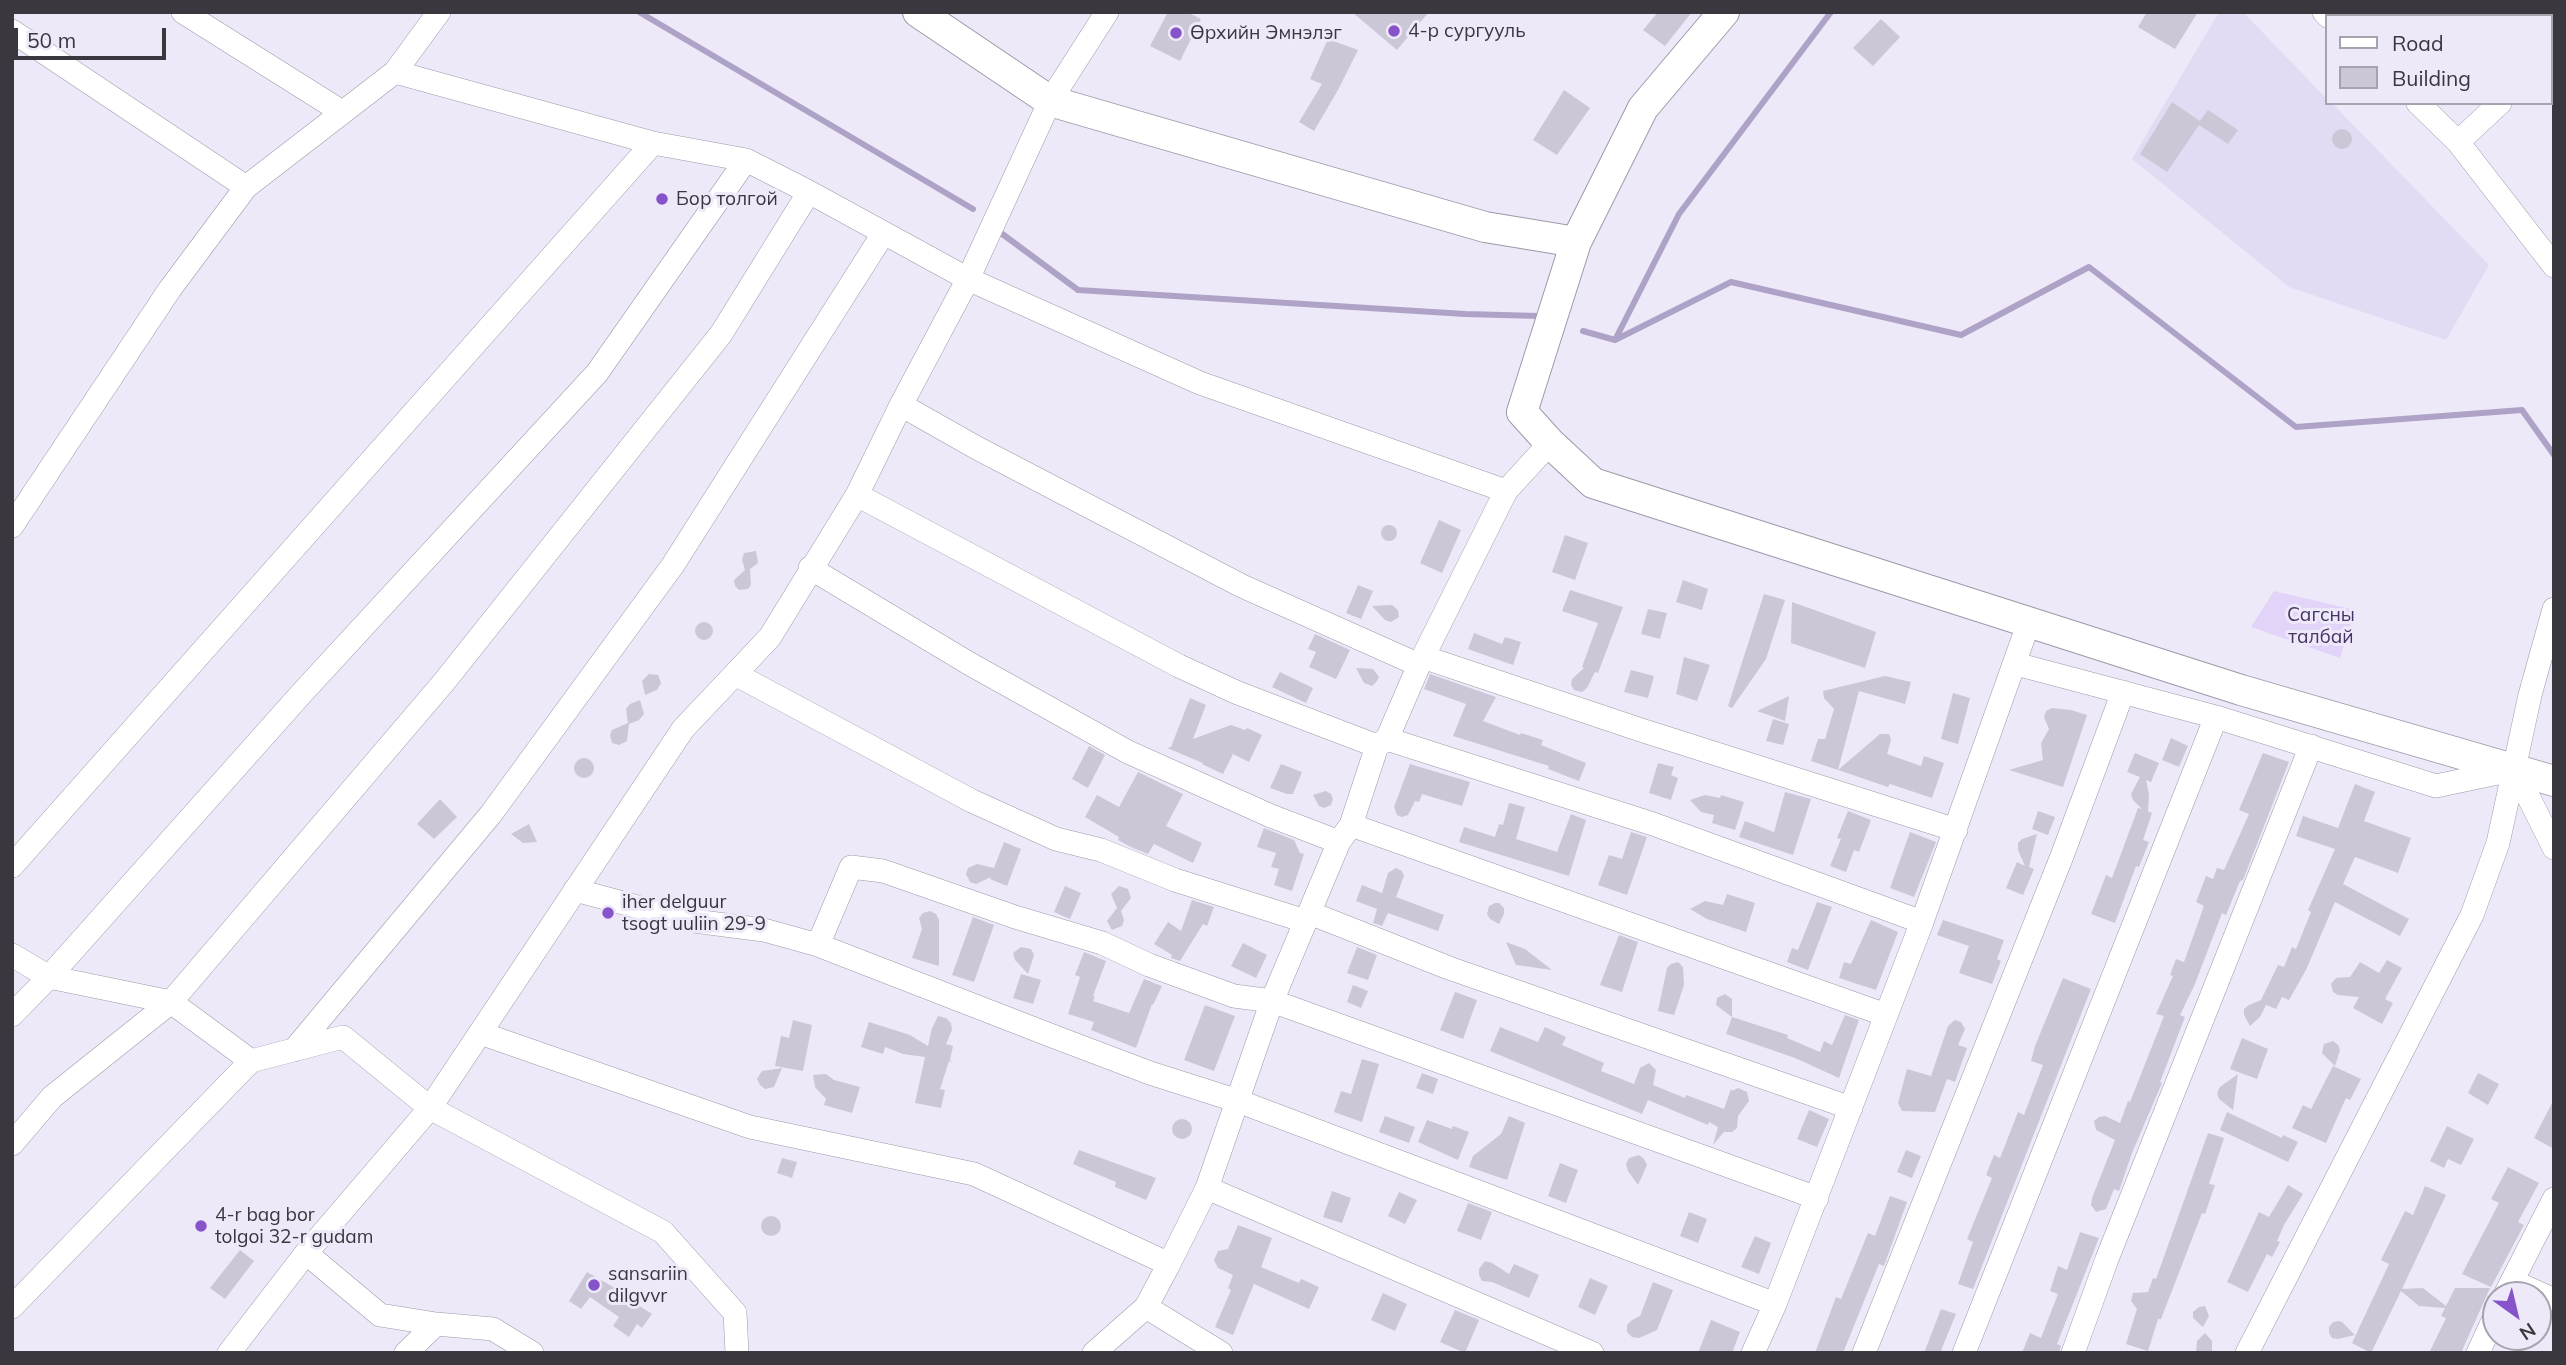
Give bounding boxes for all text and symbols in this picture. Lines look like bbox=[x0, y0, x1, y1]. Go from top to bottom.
scale bar bbox=[18, 14, 170, 58]
legend bbox=[2324, 14, 2552, 105]
place label: 4-р сургууль bbox=[1408, 20, 1526, 42]
place label: Өрхийн Эмнэлэг bbox=[1190, 22, 1342, 44]
marker: 4-р сургууль bbox=[1386, 23, 1402, 39]
marker: Өрхийн Эмнэлэг bbox=[1168, 25, 1184, 41]
text: 50 m bbox=[27, 27, 76, 53]
text: Road bbox=[2392, 30, 2443, 56]
text: Building bbox=[2392, 65, 2471, 91]
place label: Бор толгой bbox=[676, 188, 778, 210]
marker: Бор толгой bbox=[654, 191, 670, 207]
park label: Сагсны талбай bbox=[2287, 604, 2355, 648]
place label: iher delguur tsogt uuliin 29-9 bbox=[622, 891, 766, 935]
marker: iher delguur tsogt uuliin 29-9 bbox=[600, 905, 616, 921]
place label: 4-r bag bor tolgoi 32-r gudam bbox=[215, 1204, 373, 1248]
marker: 4-r bag bor tolgoi 32-r gudam bbox=[193, 1218, 209, 1234]
place label: sansariin dilgvvr bbox=[608, 1263, 688, 1307]
marker: sansariin dilgvvr bbox=[586, 1277, 602, 1293]
north arrow bbox=[2482, 1281, 2552, 1351]
text: N bbox=[2515, 1318, 2540, 1346]

